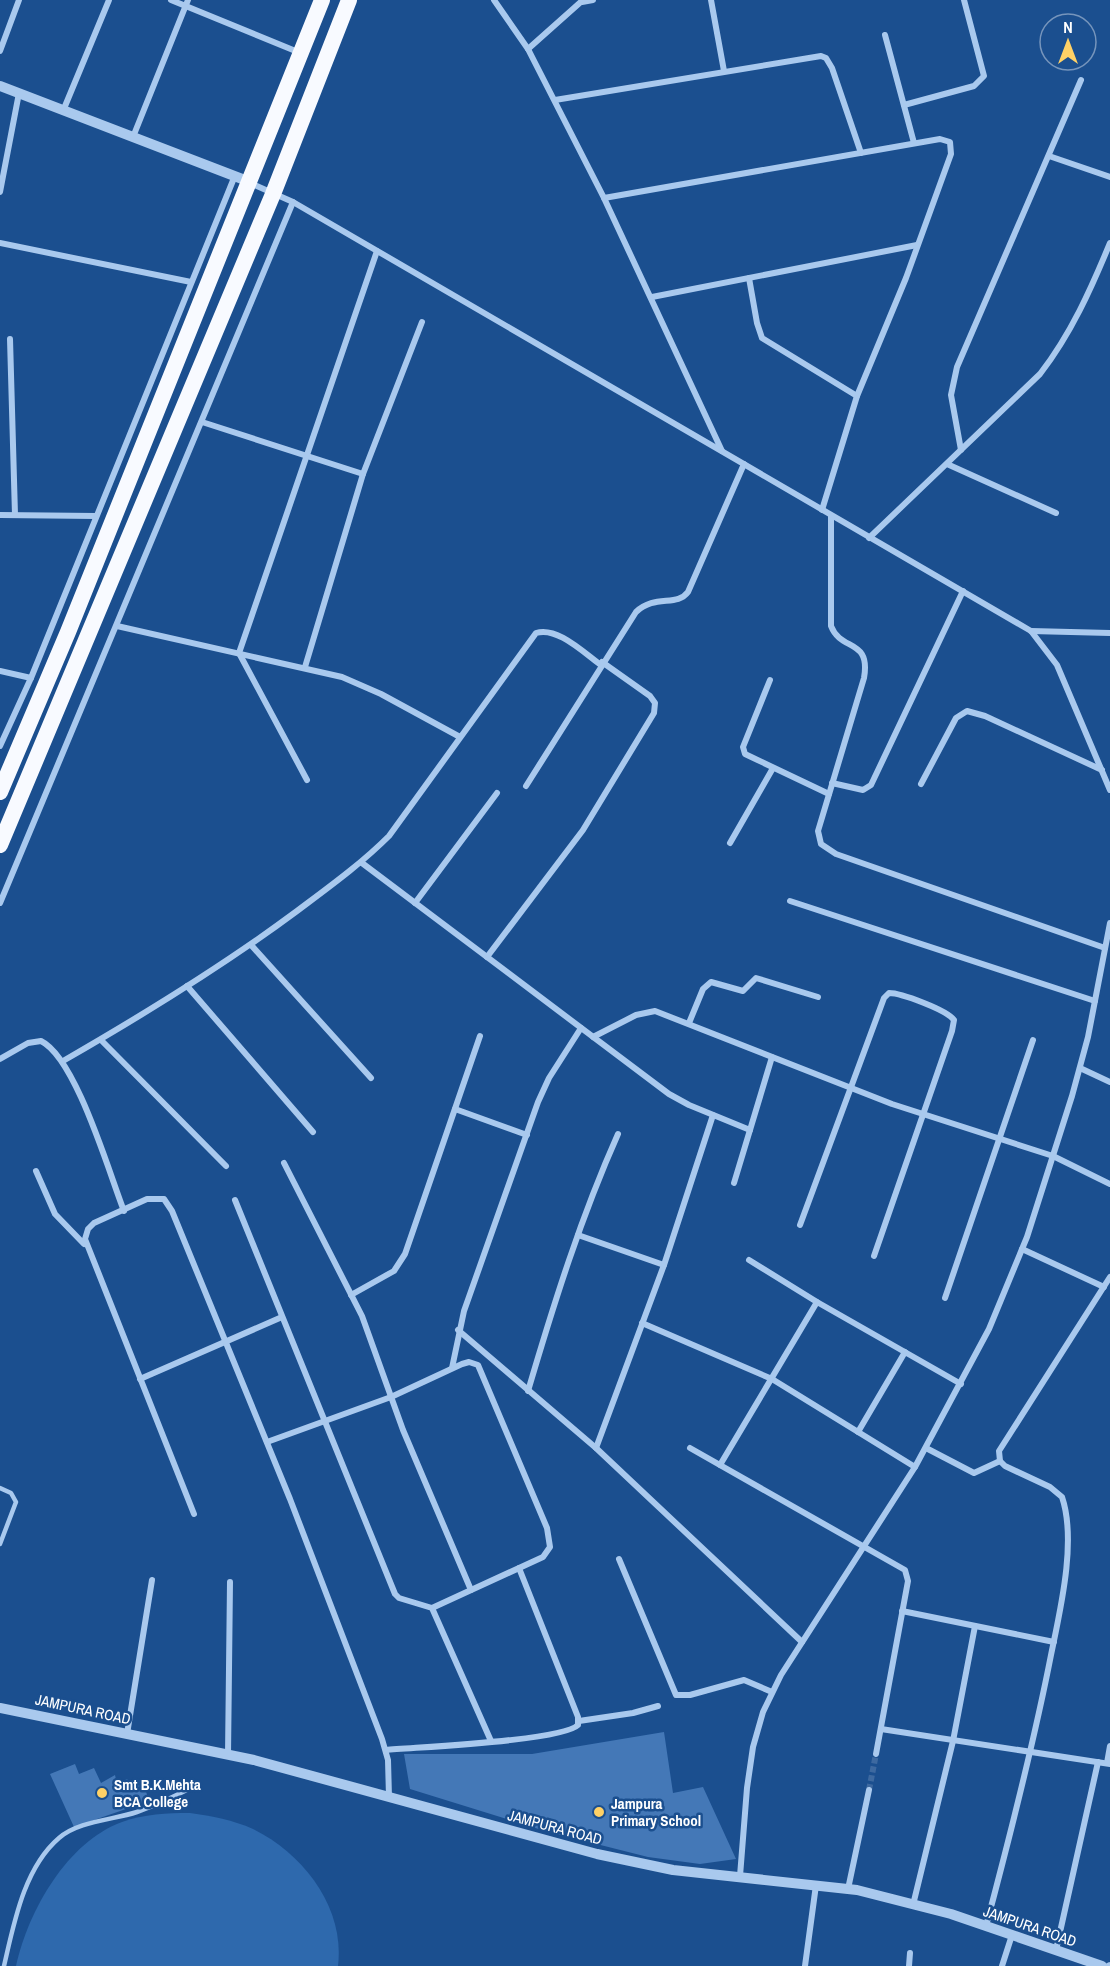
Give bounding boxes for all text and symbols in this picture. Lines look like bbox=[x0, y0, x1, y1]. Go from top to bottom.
north arrow bbox=[1038, 12, 1098, 72]
text: N bbox=[1063, 16, 1073, 38]
street label: JAMPURA ROAD bbox=[33, 1689, 133, 1729]
place label: Smt B.K.Mehta BCA College bbox=[114, 1774, 201, 1812]
marker: Smt B.K.Mehta BCA College bbox=[95, 1786, 109, 1800]
place label: Jampura Primary School bbox=[611, 1793, 701, 1831]
street label: JAMPURA ROAD bbox=[505, 1804, 605, 1850]
marker: Jampura Primary School bbox=[592, 1805, 606, 1819]
street label: JAMPURA ROAD bbox=[981, 1900, 1079, 1952]

